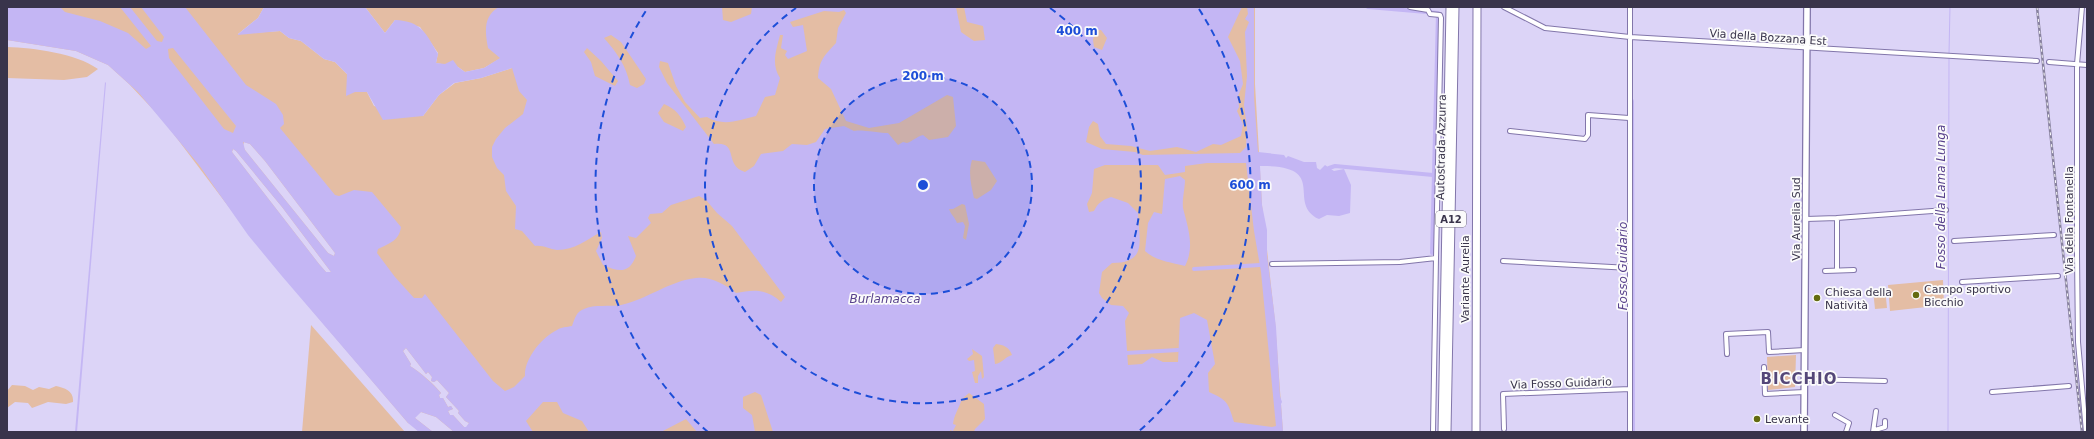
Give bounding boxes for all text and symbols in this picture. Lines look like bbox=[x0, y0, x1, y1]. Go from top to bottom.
text: 400 m bbox=[1056, 24, 1098, 38]
street label: Via della Bozzana Est bbox=[1709, 27, 1828, 48]
text: 200 m bbox=[902, 69, 944, 83]
street label: Autostrada Azzurra bbox=[1434, 94, 1449, 200]
water label: Fosso della Lama Lunga bbox=[1934, 125, 1948, 269]
street label: Via della Fontanella bbox=[2063, 166, 2076, 274]
street label: Via Aurelia Sud bbox=[1790, 177, 1803, 261]
centre of rings bbox=[916, 178, 930, 192]
text: 600 m bbox=[1229, 178, 1271, 192]
road number: A12 bbox=[1436, 211, 1466, 227]
water label: Fosso Guidario bbox=[1616, 222, 1630, 310]
street label: Variante Aurelia bbox=[1459, 235, 1472, 323]
place label: Campo sportivo Bicchio bbox=[1924, 283, 2011, 309]
place label: Chiesa della Natività bbox=[1825, 286, 1892, 312]
marker: Campo sportivo Bicchio bbox=[1911, 290, 1921, 300]
water label: Burlamacca bbox=[849, 292, 921, 306]
marker: Chiesa della Natività bbox=[1812, 293, 1822, 303]
district label: BICCHIO bbox=[1761, 370, 1837, 388]
street label: Via Fosso Guidario bbox=[1510, 375, 1612, 392]
place label: Levante bbox=[1765, 413, 1809, 426]
marker: Levante bbox=[1752, 414, 1762, 424]

